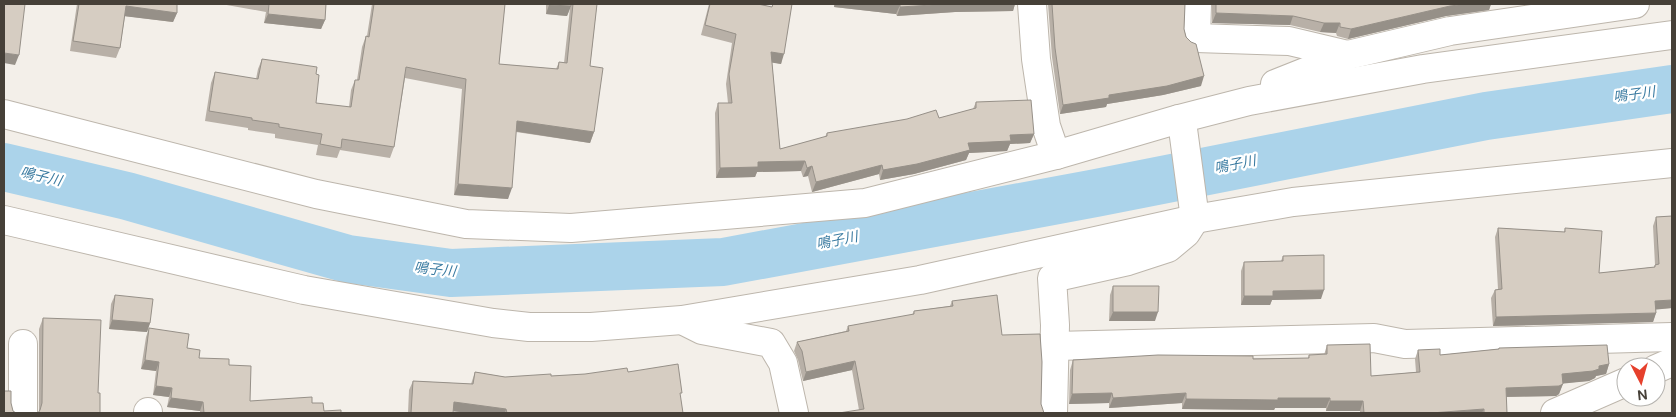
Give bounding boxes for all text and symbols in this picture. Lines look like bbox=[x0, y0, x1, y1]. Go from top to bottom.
water label: 鳴子川 bbox=[1612, 82, 1658, 106]
water label: 鳴子川 bbox=[1213, 151, 1259, 177]
water label: 鳴子川 bbox=[19, 163, 65, 190]
water label: 鳴子川 bbox=[815, 227, 861, 253]
water label: 鳴子川 bbox=[413, 258, 459, 280]
north arrow bbox=[1616, 357, 1666, 407]
text: N bbox=[1636, 385, 1648, 404]

